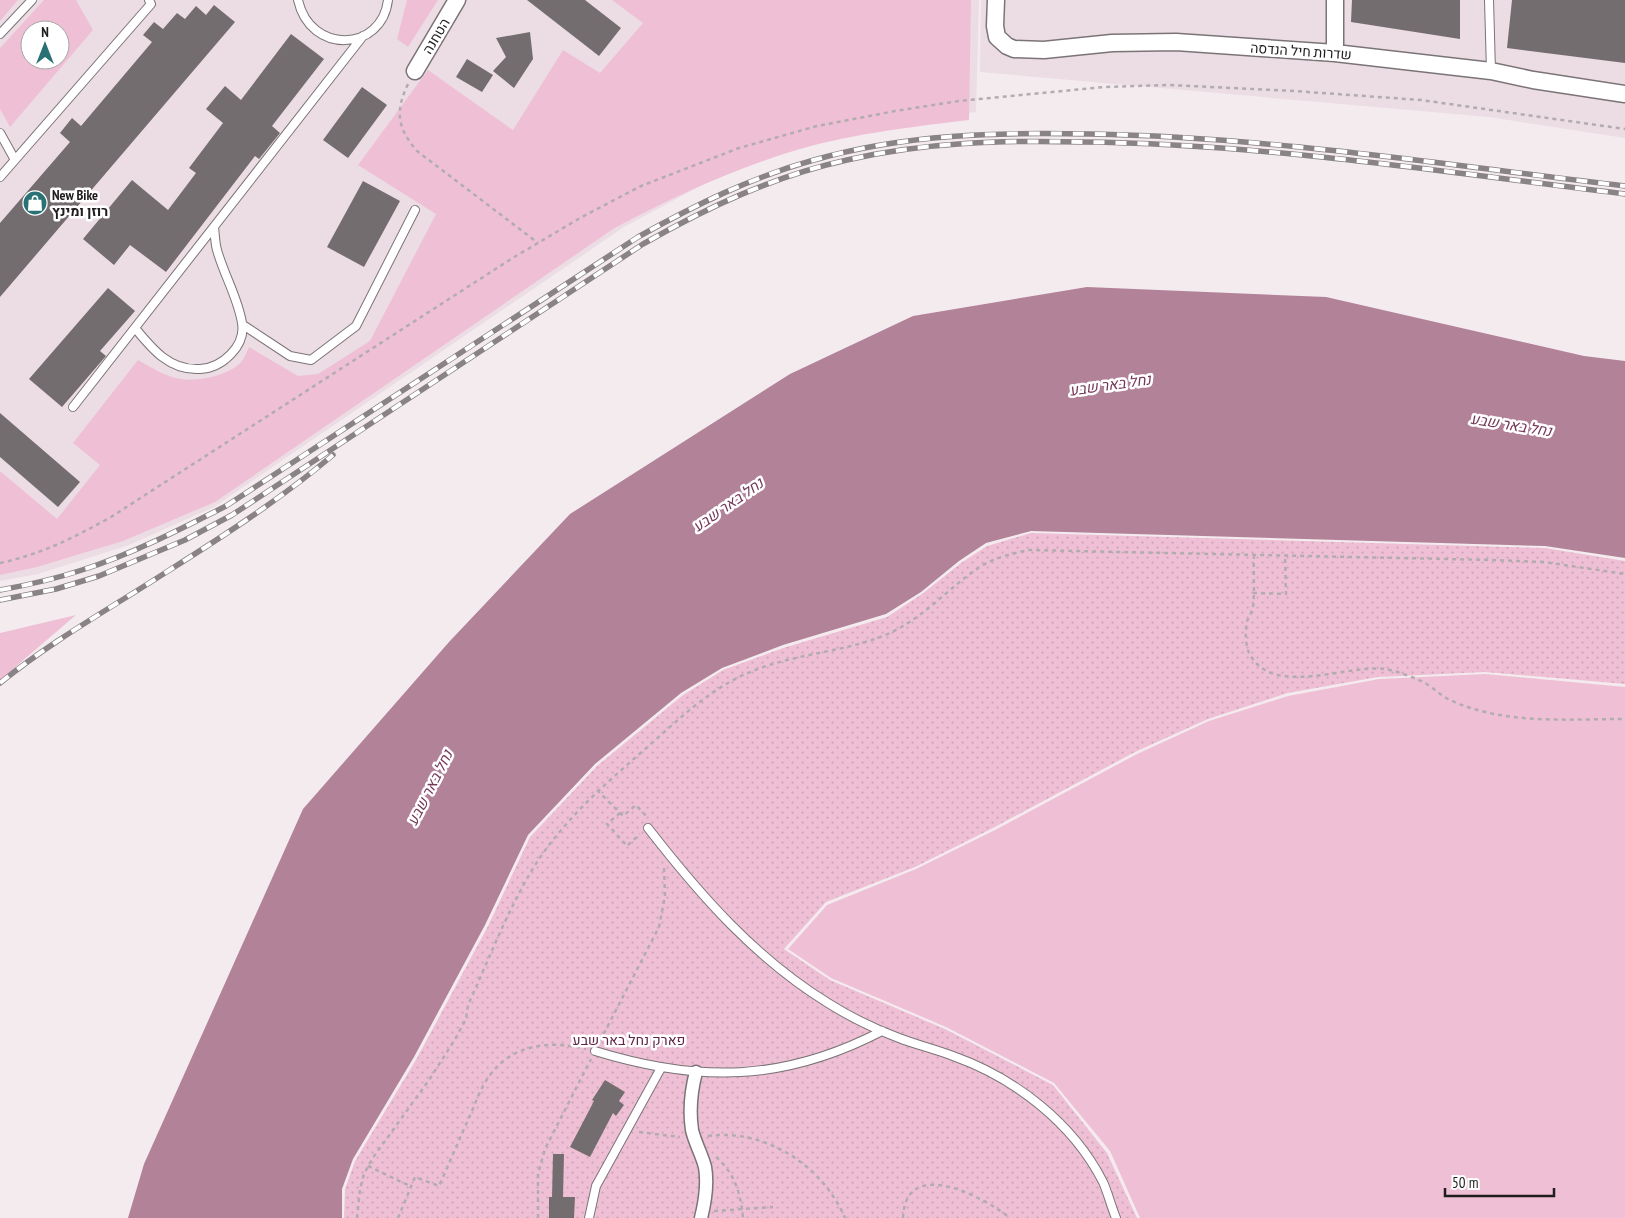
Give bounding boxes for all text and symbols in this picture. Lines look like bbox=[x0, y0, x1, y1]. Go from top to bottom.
street label: הטחנה bbox=[418, 15, 454, 57]
north arrow bbox=[20, 20, 70, 70]
text: N bbox=[41, 23, 49, 41]
street label: שדרות חיל הנדסה bbox=[1250, 38, 1352, 64]
place label: New Bike רוזן ומינץ bbox=[52, 186, 108, 220]
shop icon: New Bike רוזן ומינץ bbox=[22, 190, 48, 216]
water label: נחל באר שבע bbox=[1068, 369, 1153, 400]
water label: נחל באר שבע bbox=[1469, 409, 1555, 441]
water label: נחל באר שבע bbox=[689, 472, 768, 536]
water label: נחל באר שבע bbox=[402, 746, 457, 829]
park label: פארק נחל באר שבע bbox=[573, 1031, 685, 1049]
scale bar bbox=[1445, 1166, 1554, 1198]
text: 50 m bbox=[1452, 1173, 1478, 1192]

